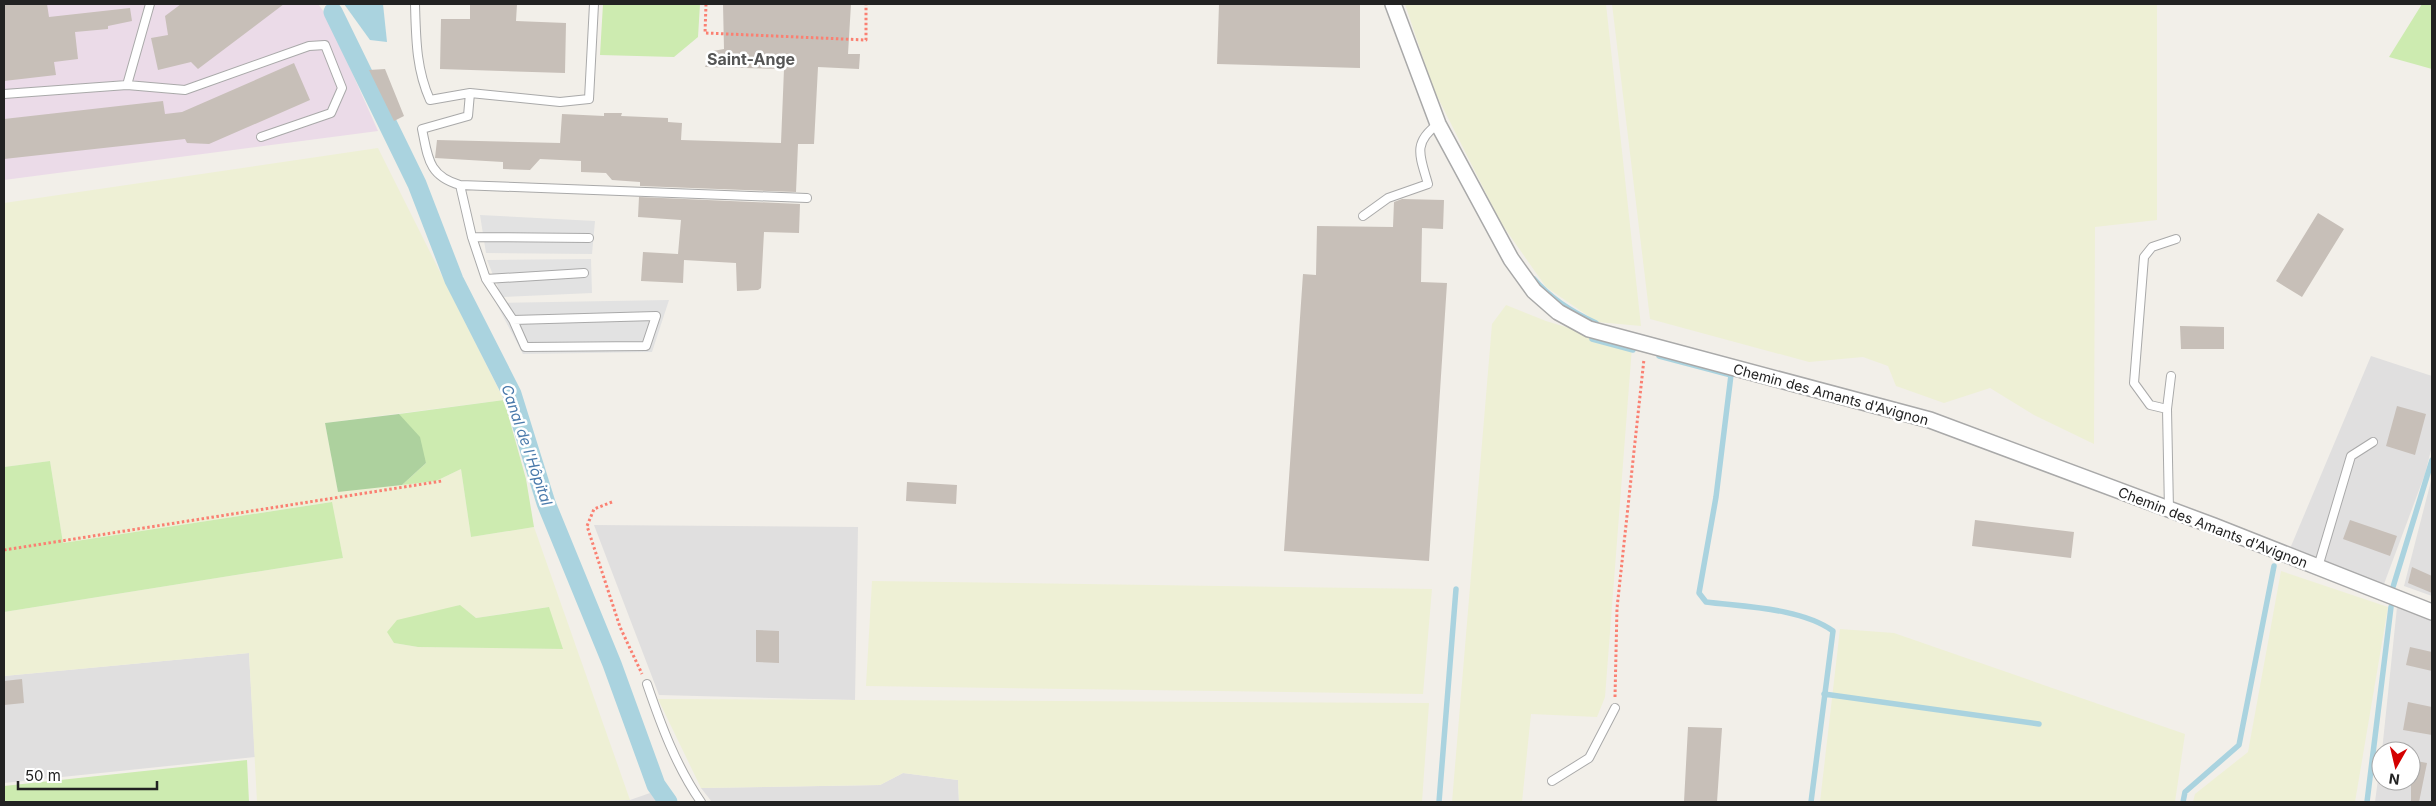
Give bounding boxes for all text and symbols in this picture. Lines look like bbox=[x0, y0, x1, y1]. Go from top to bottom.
district label: Saint-Ange bbox=[707, 49, 795, 69]
street label: Chemin des Amants d'Avignon bbox=[1731, 360, 1931, 428]
water label: Canal de l'Hôpital bbox=[497, 382, 557, 508]
street label: Chemin des Amants d'Avignon bbox=[2116, 483, 2310, 571]
north arrow bbox=[2371, 741, 2421, 791]
scale bar bbox=[18, 758, 156, 790]
text: 50 m bbox=[25, 766, 61, 785]
text: N bbox=[2388, 770, 2401, 789]

